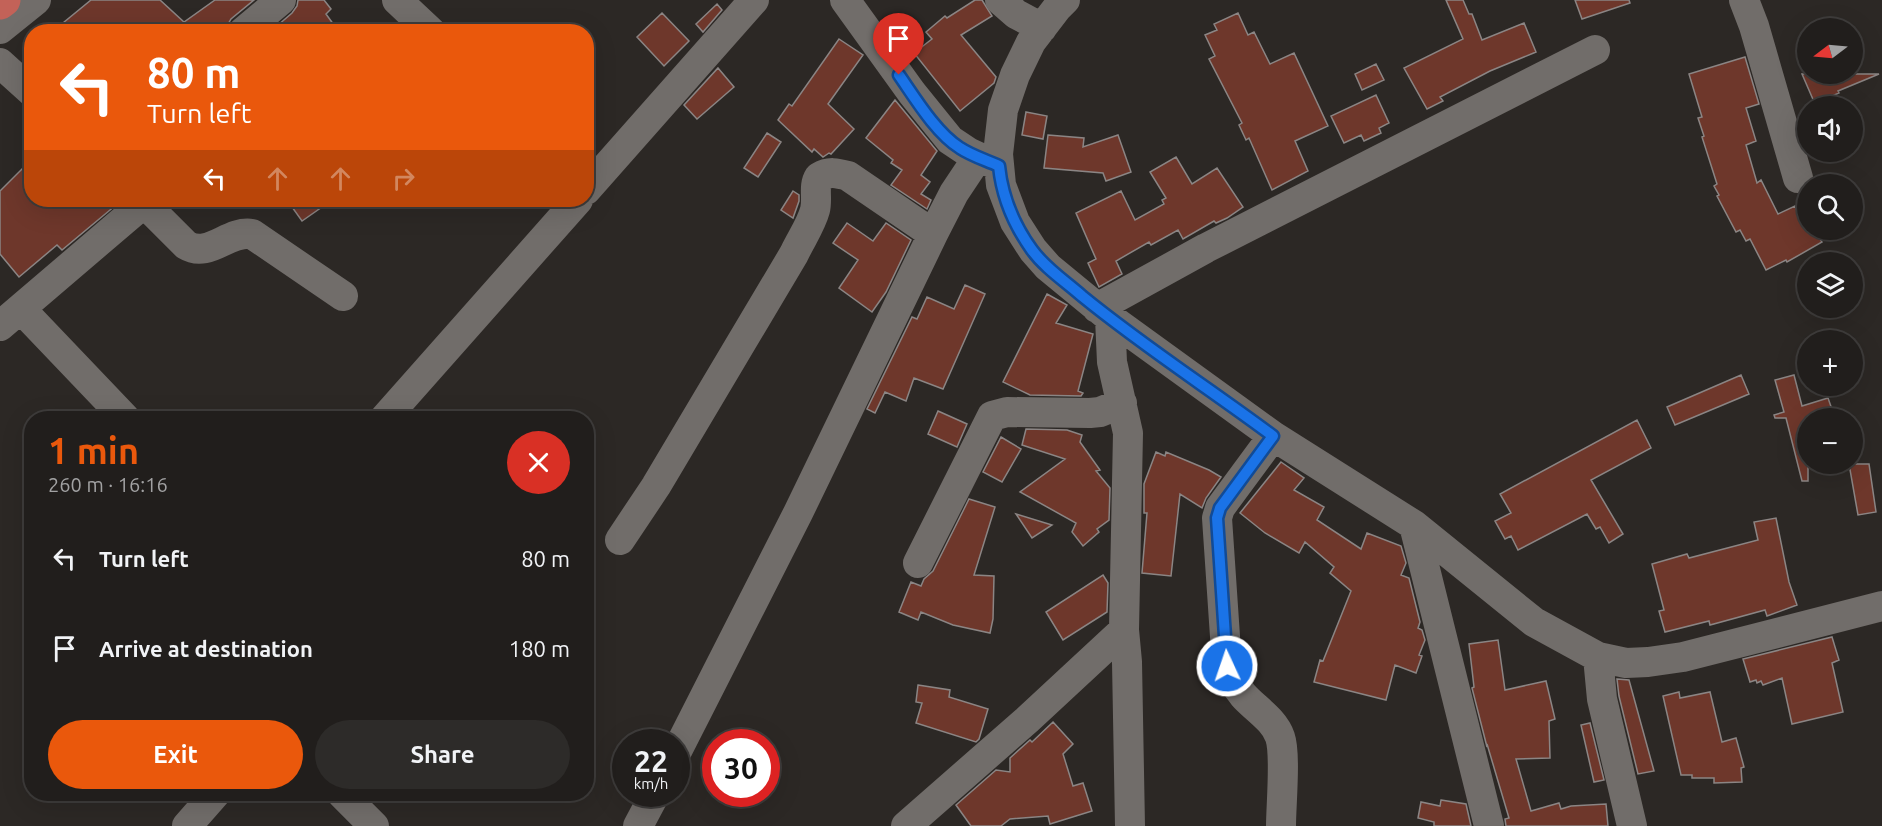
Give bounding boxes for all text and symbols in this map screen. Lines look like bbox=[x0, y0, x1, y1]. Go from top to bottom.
pin bbox=[873, 13, 924, 75]
north arrow bbox=[1797, 18, 1863, 84]
map controls bbox=[1797, 18, 1863, 474]
icon: arrive bbox=[882, 22, 915, 55]
icon: left bbox=[48, 48, 126, 126]
text: 80 m bbox=[147, 49, 241, 96]
button: sound bbox=[1797, 96, 1863, 162]
text: Turn left bbox=[147, 98, 251, 128]
icon: left bbox=[198, 162, 231, 195]
icon: ahead bbox=[261, 162, 294, 195]
icon: ahead bbox=[324, 162, 357, 195]
icon: right bbox=[387, 162, 420, 195]
button: search bbox=[1797, 174, 1863, 240]
button: layers bbox=[1797, 252, 1863, 318]
button: + bbox=[1797, 330, 1863, 396]
button: − bbox=[1797, 408, 1863, 474]
text: 1 min bbox=[48, 430, 139, 471]
button: close bbox=[507, 431, 570, 494]
text: 260 m · 16:16 bbox=[48, 473, 168, 496]
icon: left bbox=[48, 542, 81, 575]
text: Turn left bbox=[99, 546, 189, 571]
text: 80 m bbox=[521, 546, 570, 571]
icon: arrive bbox=[48, 632, 81, 665]
position arrow bbox=[1195, 634, 1259, 698]
text: Arrive at destination bbox=[99, 636, 313, 661]
text: 180 m bbox=[509, 636, 570, 661]
button: Exit bbox=[48, 720, 303, 789]
button: Share bbox=[315, 720, 570, 789]
speed limit sign: 30 bbox=[702, 729, 780, 807]
text: 22 bbox=[634, 744, 668, 778]
text: km/h bbox=[634, 775, 668, 792]

